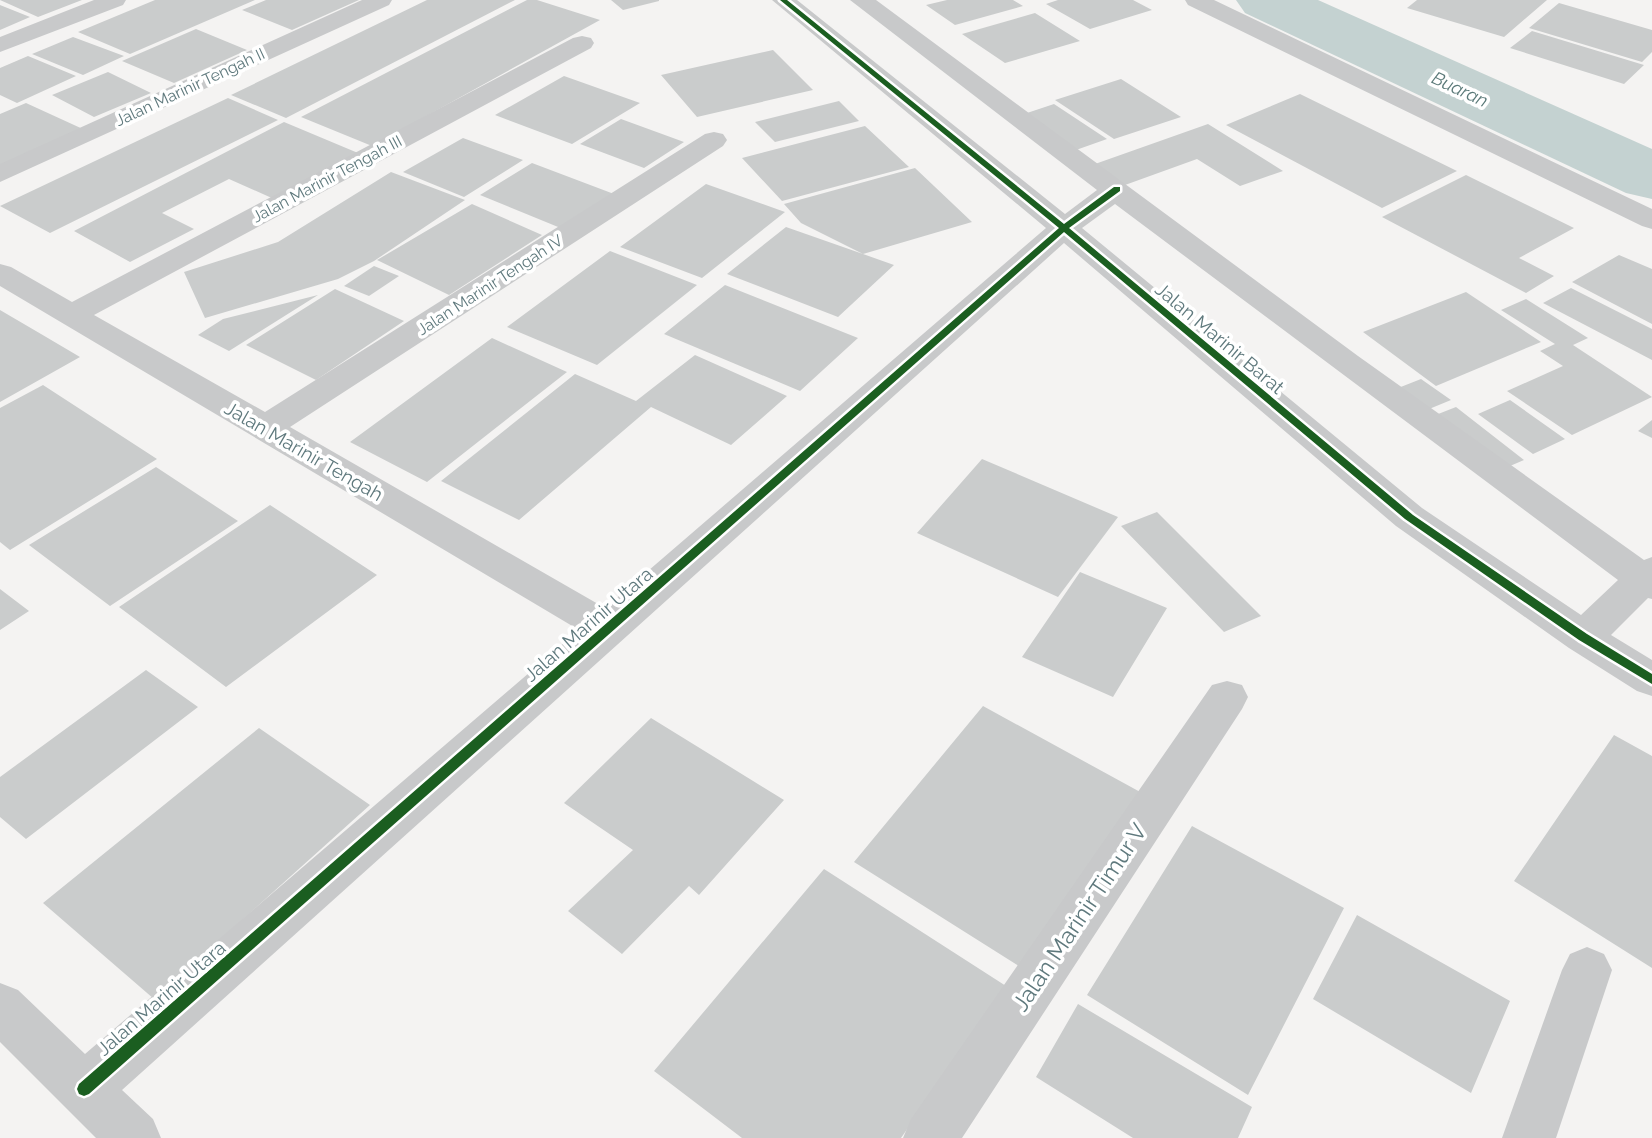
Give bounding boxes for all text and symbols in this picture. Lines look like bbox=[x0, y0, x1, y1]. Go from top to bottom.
street label: Jalan Marinir Tengah II bbox=[112, 44, 268, 130]
water label: Buaran bbox=[1429, 67, 1491, 111]
street label: Jalan Marinir Tengah III bbox=[249, 131, 405, 227]
street label: Jalan Marinir Tengah IV bbox=[414, 231, 566, 339]
street label: Jalan Marinir Barat bbox=[1151, 278, 1289, 399]
street label: Jalan Marinir Tengah bbox=[221, 397, 387, 505]
street label: Jalan Marinir Utara bbox=[519, 562, 657, 686]
street label: Jalan Marinir Timur V bbox=[1006, 818, 1152, 1016]
street label: Jalan Marinir Utara bbox=[92, 936, 230, 1060]

